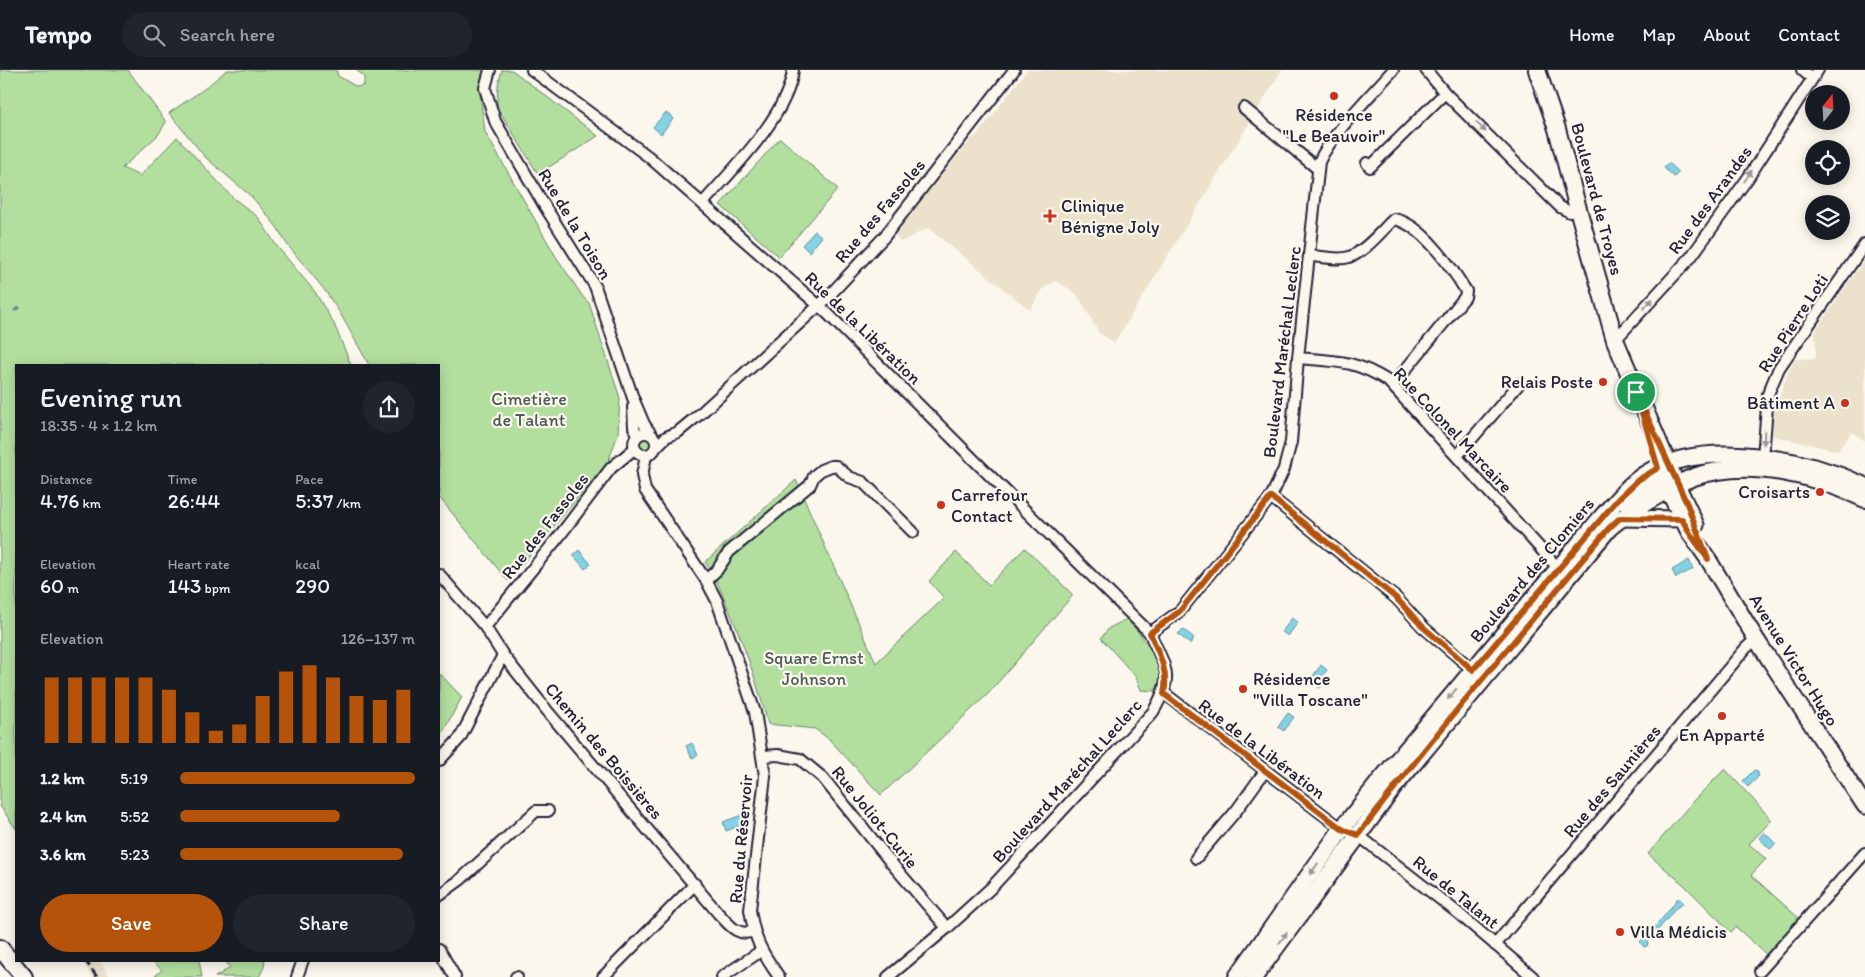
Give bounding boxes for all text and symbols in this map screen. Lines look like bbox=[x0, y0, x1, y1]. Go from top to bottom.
search box bbox=[122, 12, 472, 57]
text: Tempo bbox=[25, 20, 92, 49]
icon: search bbox=[140, 21, 168, 49]
text: Search here bbox=[180, 23, 275, 46]
text: Home bbox=[1569, 24, 1615, 46]
text: Map bbox=[1643, 24, 1676, 46]
text: About bbox=[1704, 24, 1750, 46]
text: Contact bbox=[1778, 24, 1840, 46]
north arrow bbox=[1805, 85, 1850, 130]
map controls bbox=[1805, 85, 1850, 240]
marker: Résidence "Le Beauvoir" bbox=[1328, 90, 1340, 102]
place label: Résidence "Le Beauvoir" bbox=[1283, 104, 1385, 147]
street label: Boulevard de Troyes bbox=[1566, 120, 1628, 278]
one-way arrow bbox=[1474, 121, 1486, 133]
button: locate bbox=[1805, 140, 1850, 185]
street label: Rue des Arandes bbox=[1663, 142, 1757, 258]
street label: Rue des Fassoles bbox=[830, 154, 930, 268]
street label: Rue de la Toison bbox=[533, 164, 617, 284]
one-way arrow bbox=[1744, 170, 1753, 183]
place label: Clinique Bénigne Joly bbox=[1061, 195, 1160, 238]
button: layers bbox=[1805, 195, 1850, 240]
marker: Clinique Bénigne Joly bbox=[1043, 209, 1057, 223]
street label: Boulevard Maréchal Leclerc bbox=[1258, 245, 1306, 459]
street label: Rue de la Libération bbox=[800, 267, 926, 389]
street label: Rue Pierre Loti bbox=[1753, 270, 1833, 376]
one-way arrow bbox=[1642, 298, 1654, 310]
street label: Rue Colonel Marcaire bbox=[1389, 362, 1517, 498]
place label: Relais Poste bbox=[1501, 371, 1593, 393]
pin bbox=[1615, 371, 1657, 413]
marker: Relais Poste bbox=[1597, 376, 1609, 388]
icon: arrive bbox=[1622, 378, 1650, 406]
text: Evening run bbox=[40, 380, 182, 414]
button: share bbox=[363, 381, 415, 433]
park label: Cimetière de Talant bbox=[491, 388, 567, 431]
place label: Bâtiment A bbox=[1747, 392, 1835, 414]
marker: Bâtiment A bbox=[1839, 397, 1851, 409]
text: 18:35 · 4 × 1.2 km bbox=[40, 416, 157, 435]
one-way arrow bbox=[1760, 431, 1768, 447]
street label: Rue des Fassoles bbox=[497, 468, 593, 584]
text: Distance bbox=[40, 471, 92, 488]
text: Time bbox=[168, 471, 198, 488]
text: Pace bbox=[295, 471, 323, 488]
place label: Croisarts bbox=[1738, 481, 1810, 503]
place label: Carrefour Contact bbox=[951, 484, 1028, 527]
marker: Croisarts bbox=[1814, 486, 1826, 498]
text: 4.76 bbox=[40, 488, 79, 513]
text: 26:44 bbox=[168, 488, 220, 513]
text: 5:37 bbox=[295, 488, 333, 513]
street label: Boulevard des Clomiers bbox=[1465, 493, 1599, 647]
text: km bbox=[79, 495, 101, 512]
text: /km bbox=[333, 495, 361, 512]
marker: Carrefour Contact bbox=[935, 499, 947, 511]
text: Elevation bbox=[40, 556, 96, 573]
text: Heart rate bbox=[168, 556, 230, 573]
text: kcal bbox=[295, 556, 320, 573]
text: 60 bbox=[40, 573, 64, 598]
text: 143 bbox=[168, 573, 201, 598]
text: 290 bbox=[295, 573, 330, 598]
text: m bbox=[64, 580, 79, 597]
text: bpm bbox=[201, 580, 231, 597]
street label: Avenue Victor Hugo bbox=[1744, 590, 1844, 730]
text: Elevation bbox=[40, 629, 104, 648]
text: 126–137 m bbox=[341, 629, 415, 648]
park label: Square Ernst Johnson bbox=[764, 647, 864, 690]
place label: Résidence "Villa Toscane" bbox=[1253, 668, 1368, 711]
street label: Chemin des Boissières bbox=[540, 678, 668, 824]
marker: Résidence "Villa Toscane" bbox=[1237, 683, 1249, 695]
one-way arrow bbox=[1447, 688, 1458, 701]
street label: Boulevard Maréchal Leclerc bbox=[987, 694, 1147, 868]
street label: Rue de la Libération bbox=[1194, 694, 1330, 804]
marker: En Apparté bbox=[1716, 710, 1728, 722]
street label: Rue des Saunières bbox=[1558, 720, 1666, 842]
place label: En Apparté bbox=[1679, 724, 1765, 746]
street label: Rue Joliot-Curie bbox=[827, 761, 923, 873]
text: 1.2 km bbox=[40, 769, 85, 788]
text: 5:19 bbox=[120, 769, 148, 788]
street label: Rue du Réservoir bbox=[724, 773, 758, 904]
text: 2.4 km bbox=[40, 807, 87, 826]
text: 5:52 bbox=[120, 807, 149, 826]
text: 3.6 km bbox=[40, 845, 86, 864]
text: 5:23 bbox=[120, 845, 149, 864]
street label: Rue de Talant bbox=[1408, 851, 1504, 934]
one-way arrow bbox=[1308, 862, 1319, 875]
button: Save bbox=[40, 894, 223, 952]
button: Share bbox=[233, 894, 415, 952]
place label: Villa Médicis bbox=[1630, 921, 1727, 943]
marker: Villa Médicis bbox=[1614, 926, 1626, 938]
one-way arrow bbox=[1278, 931, 1288, 945]

